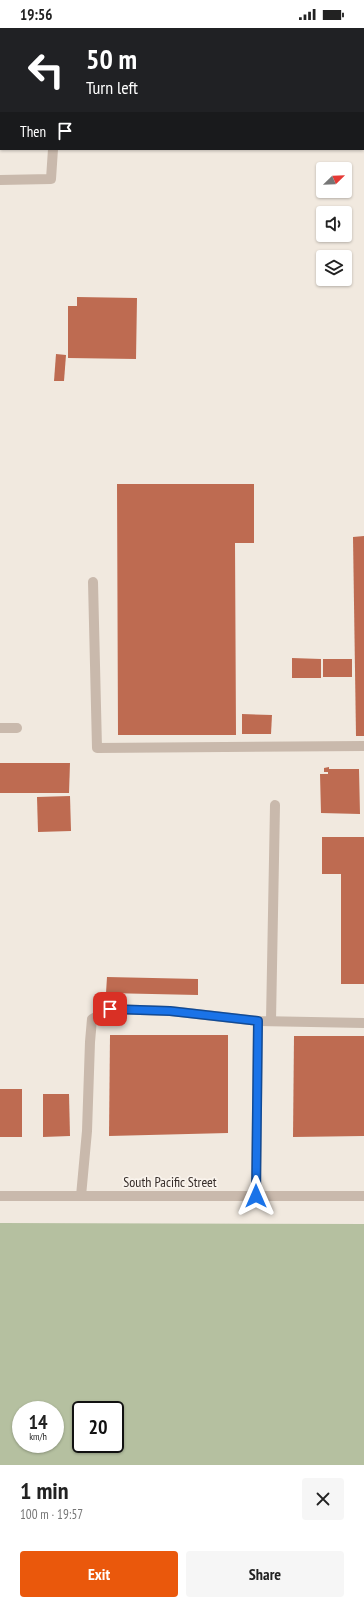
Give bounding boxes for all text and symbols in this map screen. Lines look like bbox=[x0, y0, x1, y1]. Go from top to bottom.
text: 19:56 bbox=[20, 5, 52, 24]
text: 50 m bbox=[86, 40, 137, 77]
icon: left bbox=[20, 44, 72, 96]
text: Turn left bbox=[86, 76, 138, 99]
icon: arrive bbox=[54, 120, 76, 142]
text: Then bbox=[20, 122, 46, 141]
north arrow bbox=[316, 162, 352, 198]
map controls bbox=[316, 162, 352, 286]
button: sound bbox=[316, 206, 352, 242]
button: layers bbox=[316, 250, 352, 286]
pin bbox=[93, 992, 127, 1026]
icon: arrive bbox=[99, 998, 121, 1020]
street label: South Pacific Street bbox=[123, 1173, 217, 1191]
position arrow bbox=[235, 1175, 277, 1217]
speed limit sign: 20 bbox=[72, 1401, 124, 1453]
text: 14 bbox=[28, 1409, 48, 1435]
text: km/h bbox=[29, 1430, 47, 1443]
text: 1 min bbox=[20, 1475, 68, 1506]
button: close bbox=[302, 1478, 344, 1520]
text: 100 m · 19:57 bbox=[20, 1506, 83, 1523]
button: Exit bbox=[20, 1551, 178, 1597]
button: Share bbox=[186, 1551, 344, 1597]

